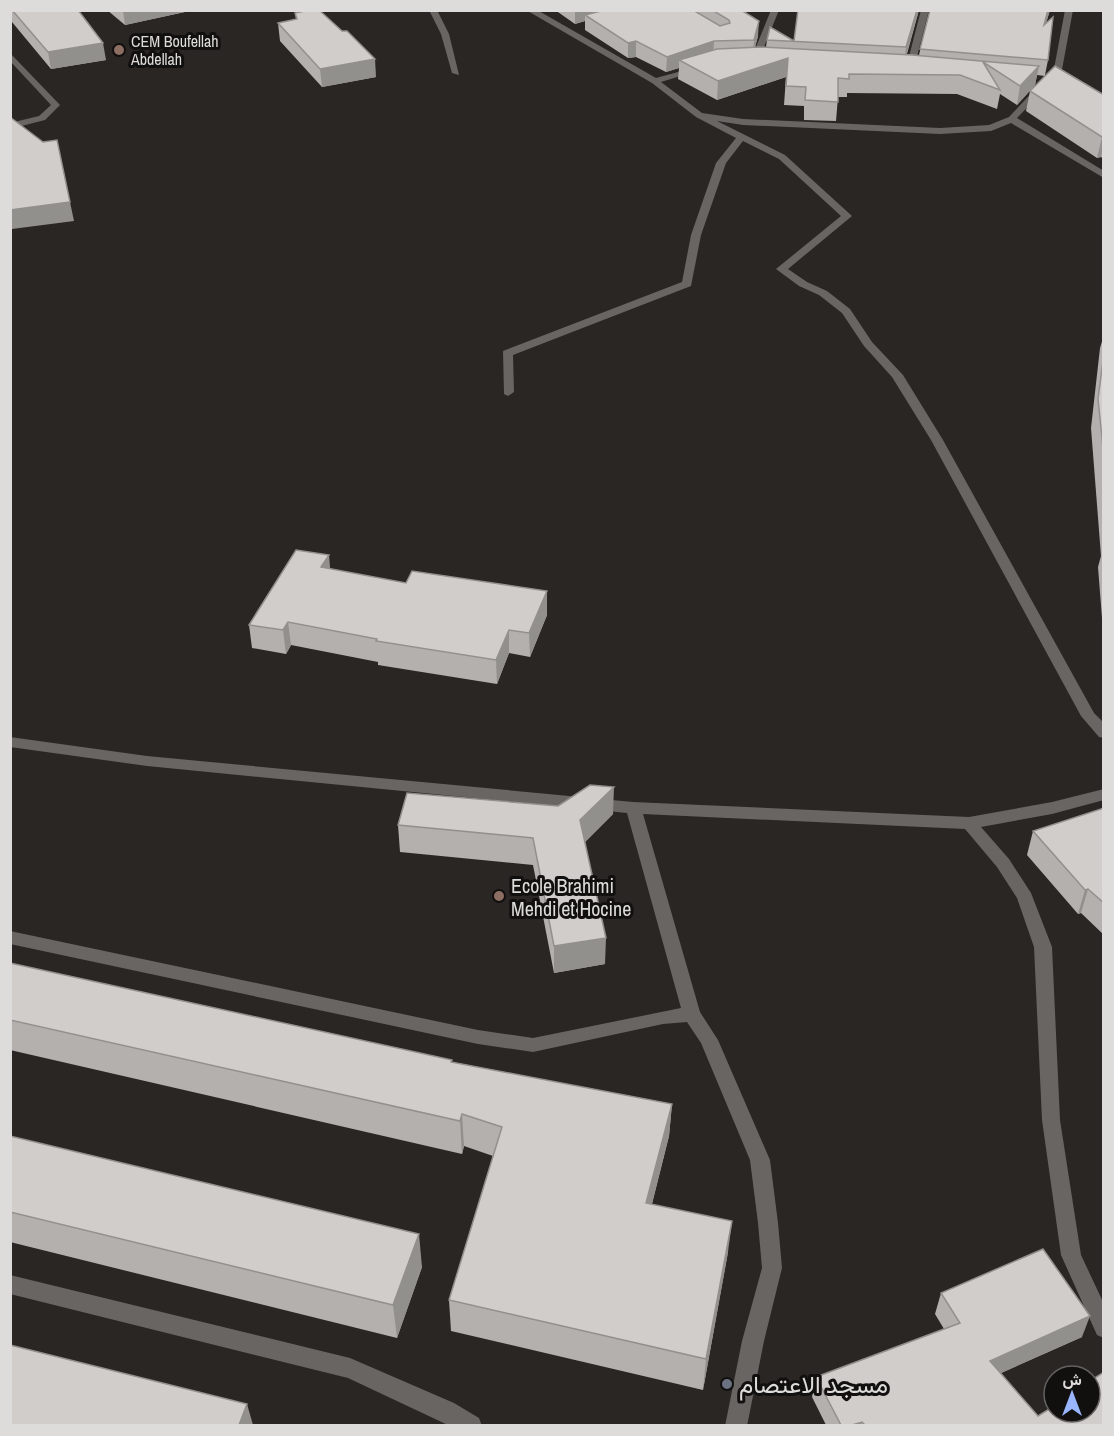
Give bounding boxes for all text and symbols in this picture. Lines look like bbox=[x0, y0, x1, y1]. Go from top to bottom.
place label: CEM Boufellah Abdellah bbox=[130, 30, 219, 70]
marker: CEM Boufellah Abdellah bbox=[112, 43, 126, 57]
place label: Ecole Brahimi Mehdi et Hocine bbox=[511, 872, 631, 922]
marker: Ecole Brahimi Mehdi et Hocine bbox=[492, 889, 506, 903]
north arrow bbox=[1042, 1364, 1102, 1424]
place label: مسجد الاعتصام bbox=[739, 1368, 888, 1401]
text: ش bbox=[1062, 1368, 1082, 1390]
marker: مسجد الاعتصام bbox=[720, 1377, 734, 1391]

